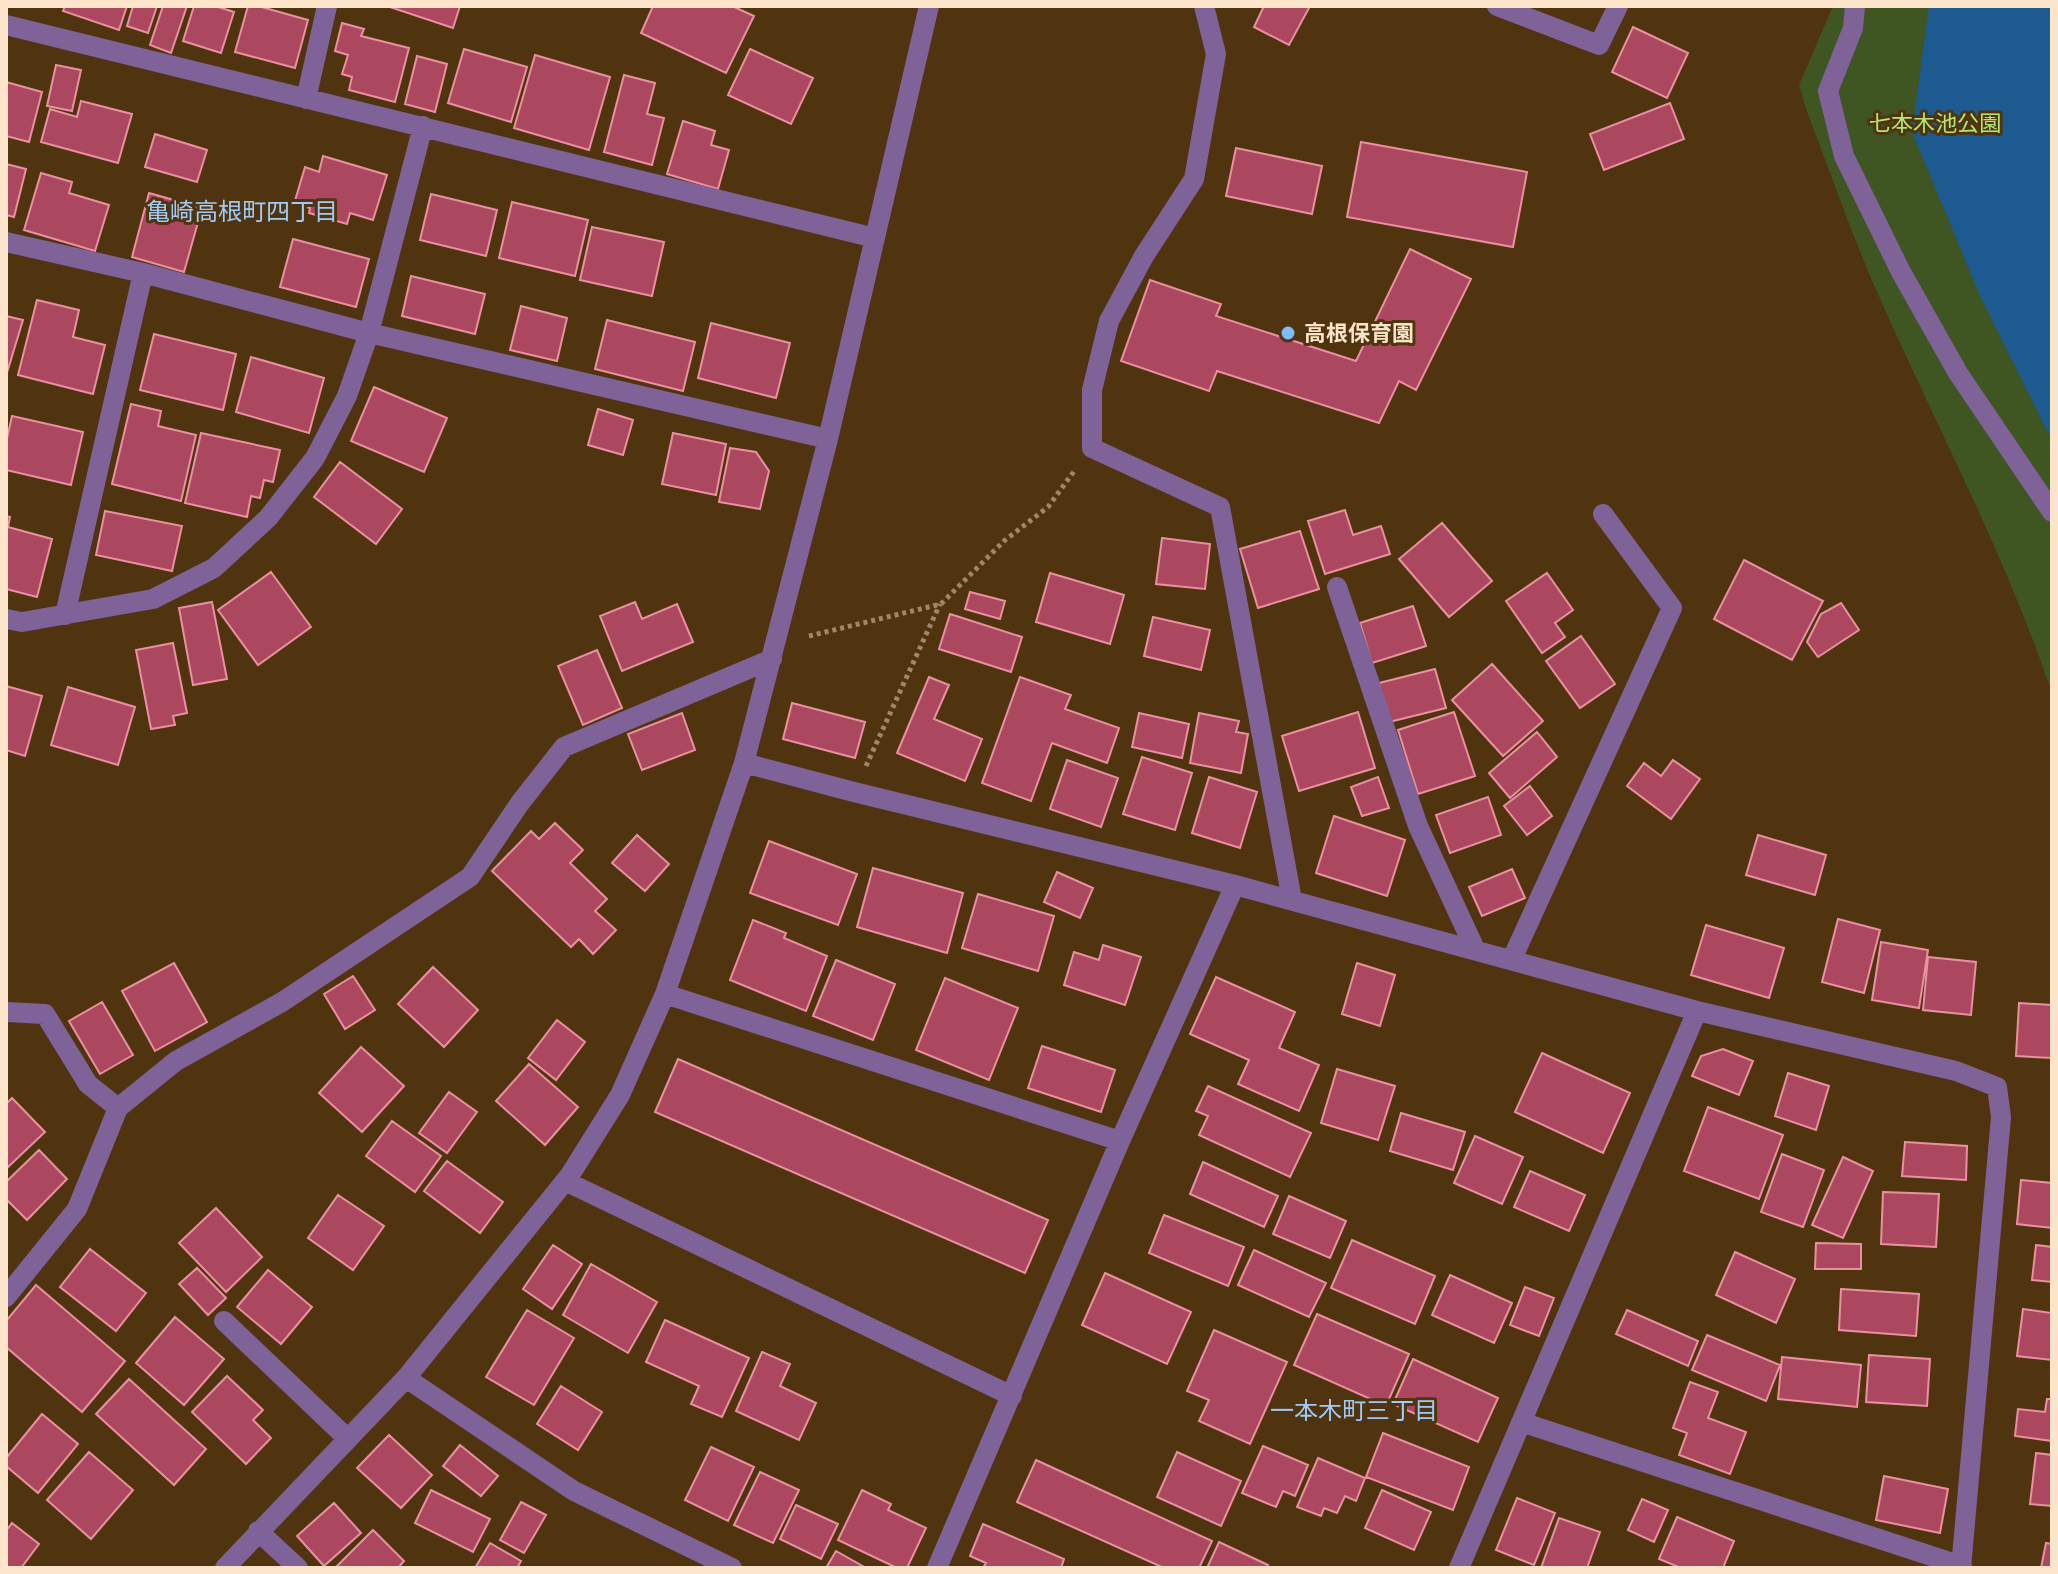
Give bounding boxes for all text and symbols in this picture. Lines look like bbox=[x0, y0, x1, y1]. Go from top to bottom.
park label: 七本木池公園 bbox=[1869, 111, 2001, 136]
district label: 亀崎高根町四丁目 bbox=[146, 198, 338, 226]
place label: 高根保育園 bbox=[1304, 321, 1414, 346]
marker: 高根保育園 bbox=[1279, 324, 1297, 342]
district label: 一本木町三丁目 bbox=[1270, 1397, 1438, 1425]

